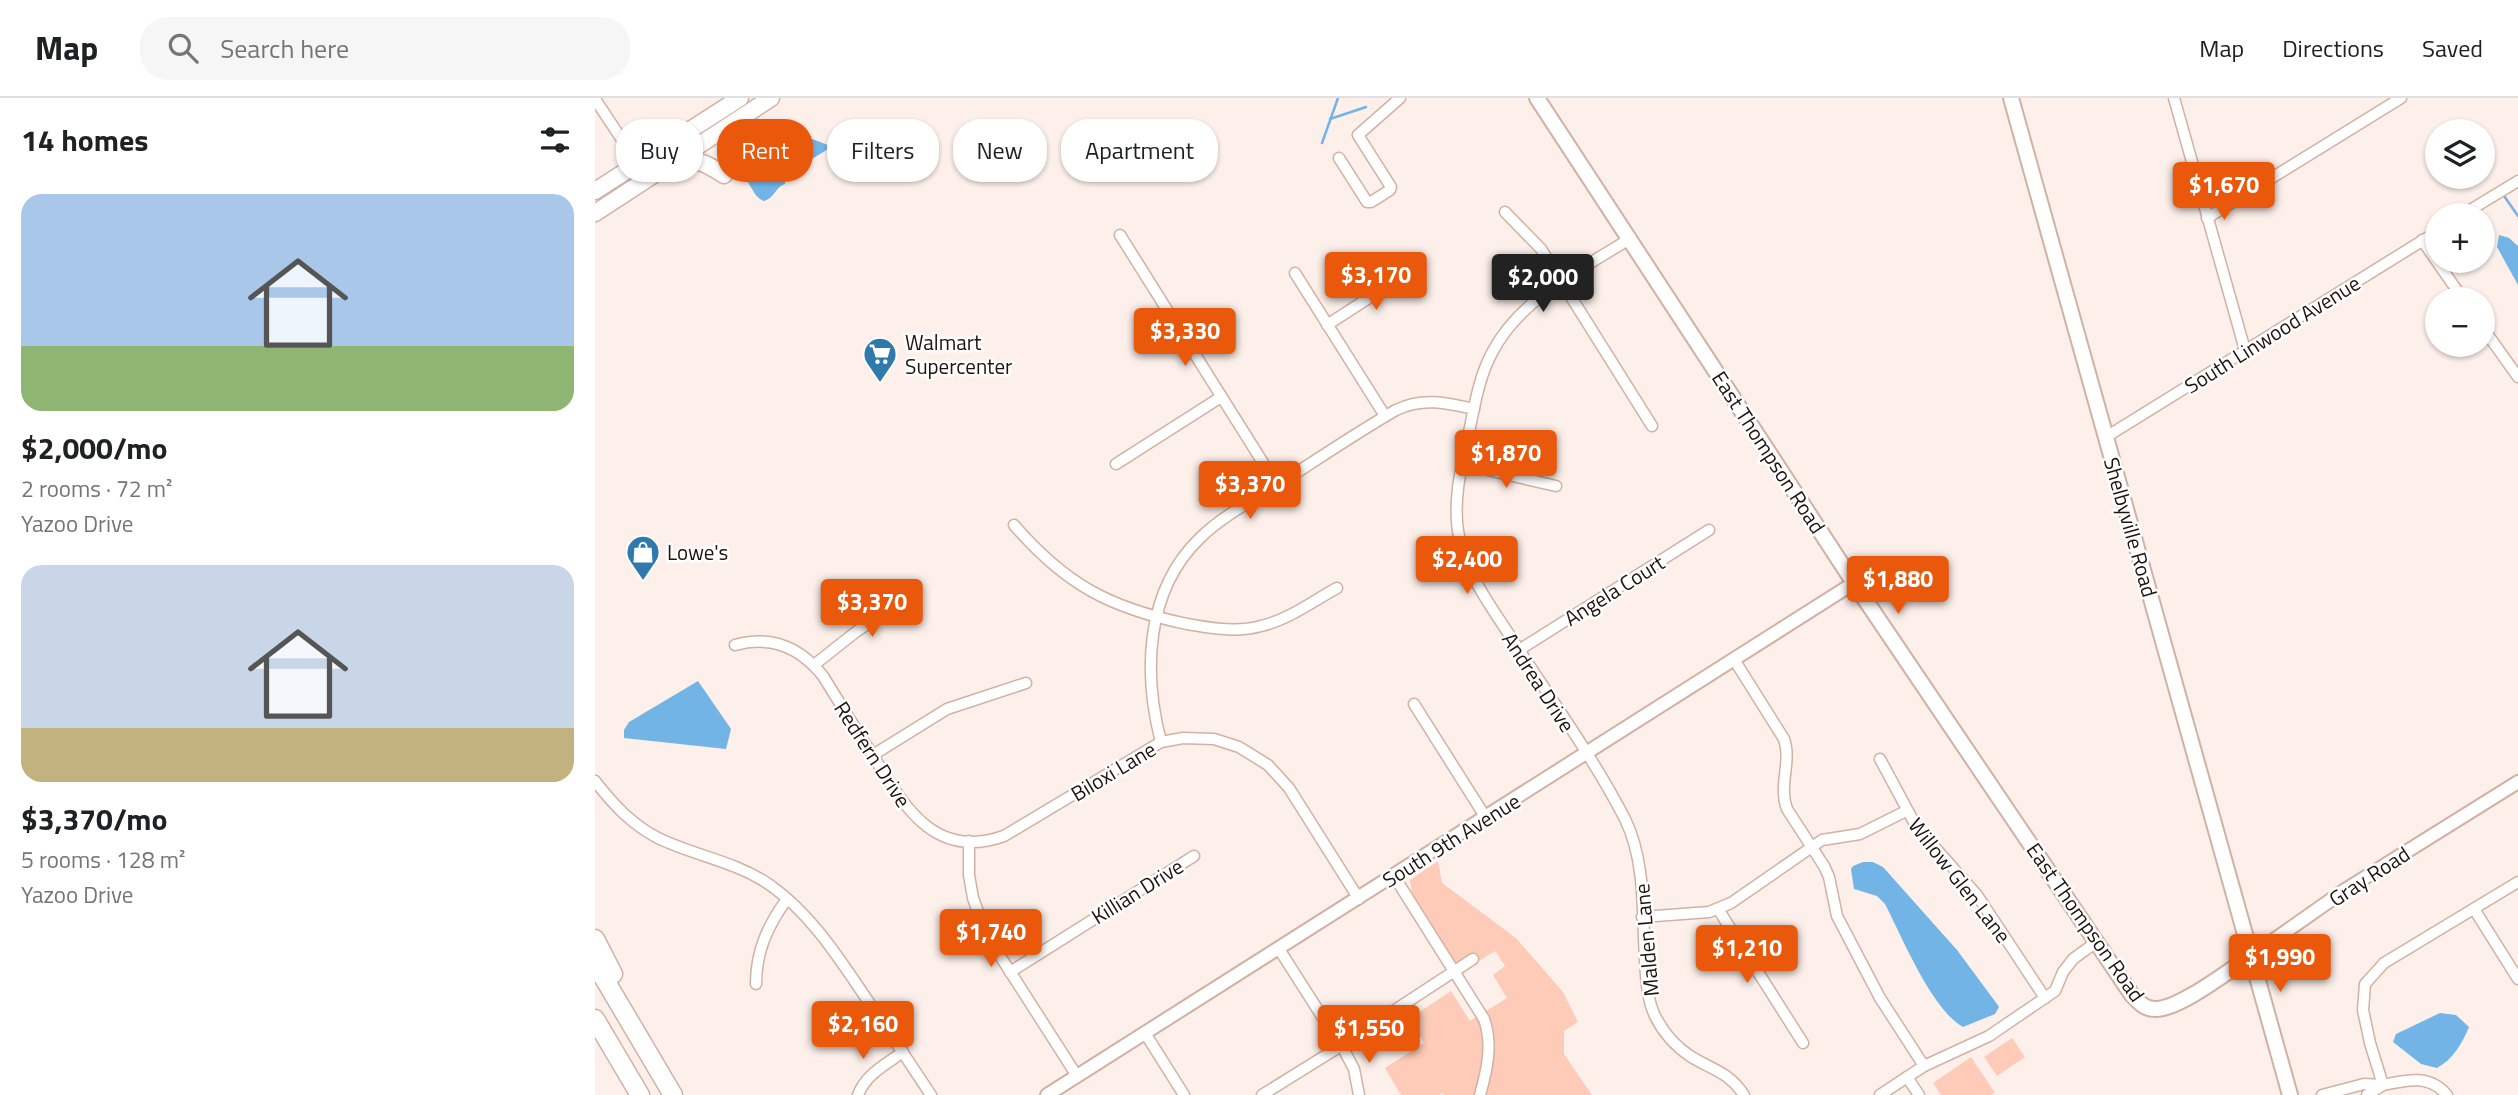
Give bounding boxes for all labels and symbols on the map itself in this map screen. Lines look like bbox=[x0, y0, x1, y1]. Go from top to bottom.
pin: $1,670 bbox=[2167, 162, 2281, 222]
pin: $3,170 bbox=[1319, 252, 1433, 312]
pin: $2,000 bbox=[1486, 254, 1600, 314]
street label: South Linwood Avenue bbox=[2178, 267, 2366, 401]
pin: $3,330 bbox=[1128, 308, 1242, 368]
place label: Walmart Supercenter bbox=[905, 326, 1012, 382]
supermarket icon: Walmart Supercenter bbox=[861, 335, 899, 384]
street label: East Thompson Road bbox=[1704, 364, 1834, 540]
pin: $1,870 bbox=[1449, 430, 1563, 490]
street label: Shelbyville Road bbox=[2096, 453, 2166, 601]
pin: $3,370 bbox=[1193, 462, 1307, 521]
shop icon: Lowe's bbox=[624, 533, 662, 582]
place label: Lowe's bbox=[667, 536, 728, 568]
pin: $2,400 bbox=[1410, 536, 1524, 596]
street label: Angela Court bbox=[1557, 546, 1671, 634]
pin: $1,880 bbox=[1841, 556, 1955, 616]
pin: $3,370 bbox=[815, 580, 929, 639]
street label: Andrea Drive bbox=[1495, 626, 1583, 738]
street label: Redfern Drive bbox=[827, 695, 919, 813]
street label: Biloxi Lane bbox=[1064, 733, 1162, 809]
street label: South 9th Avenue bbox=[1376, 785, 1526, 895]
street label: Willow Glen Lane bbox=[1901, 811, 2019, 949]
street label: East Thompson Road bbox=[2019, 836, 2153, 1008]
street label: Gray Road bbox=[2322, 838, 2416, 914]
street label: Killian Drive bbox=[1085, 850, 1189, 932]
street label: Malden Lane bbox=[1625, 882, 1667, 998]
pin: $1,740 bbox=[934, 910, 1048, 969]
pin: $1,210 bbox=[1690, 926, 1804, 985]
pin: $1,990 bbox=[2223, 934, 2337, 994]
pin: $2,160 bbox=[806, 1002, 920, 1061]
pin: $1,550 bbox=[1312, 1006, 1426, 1065]

